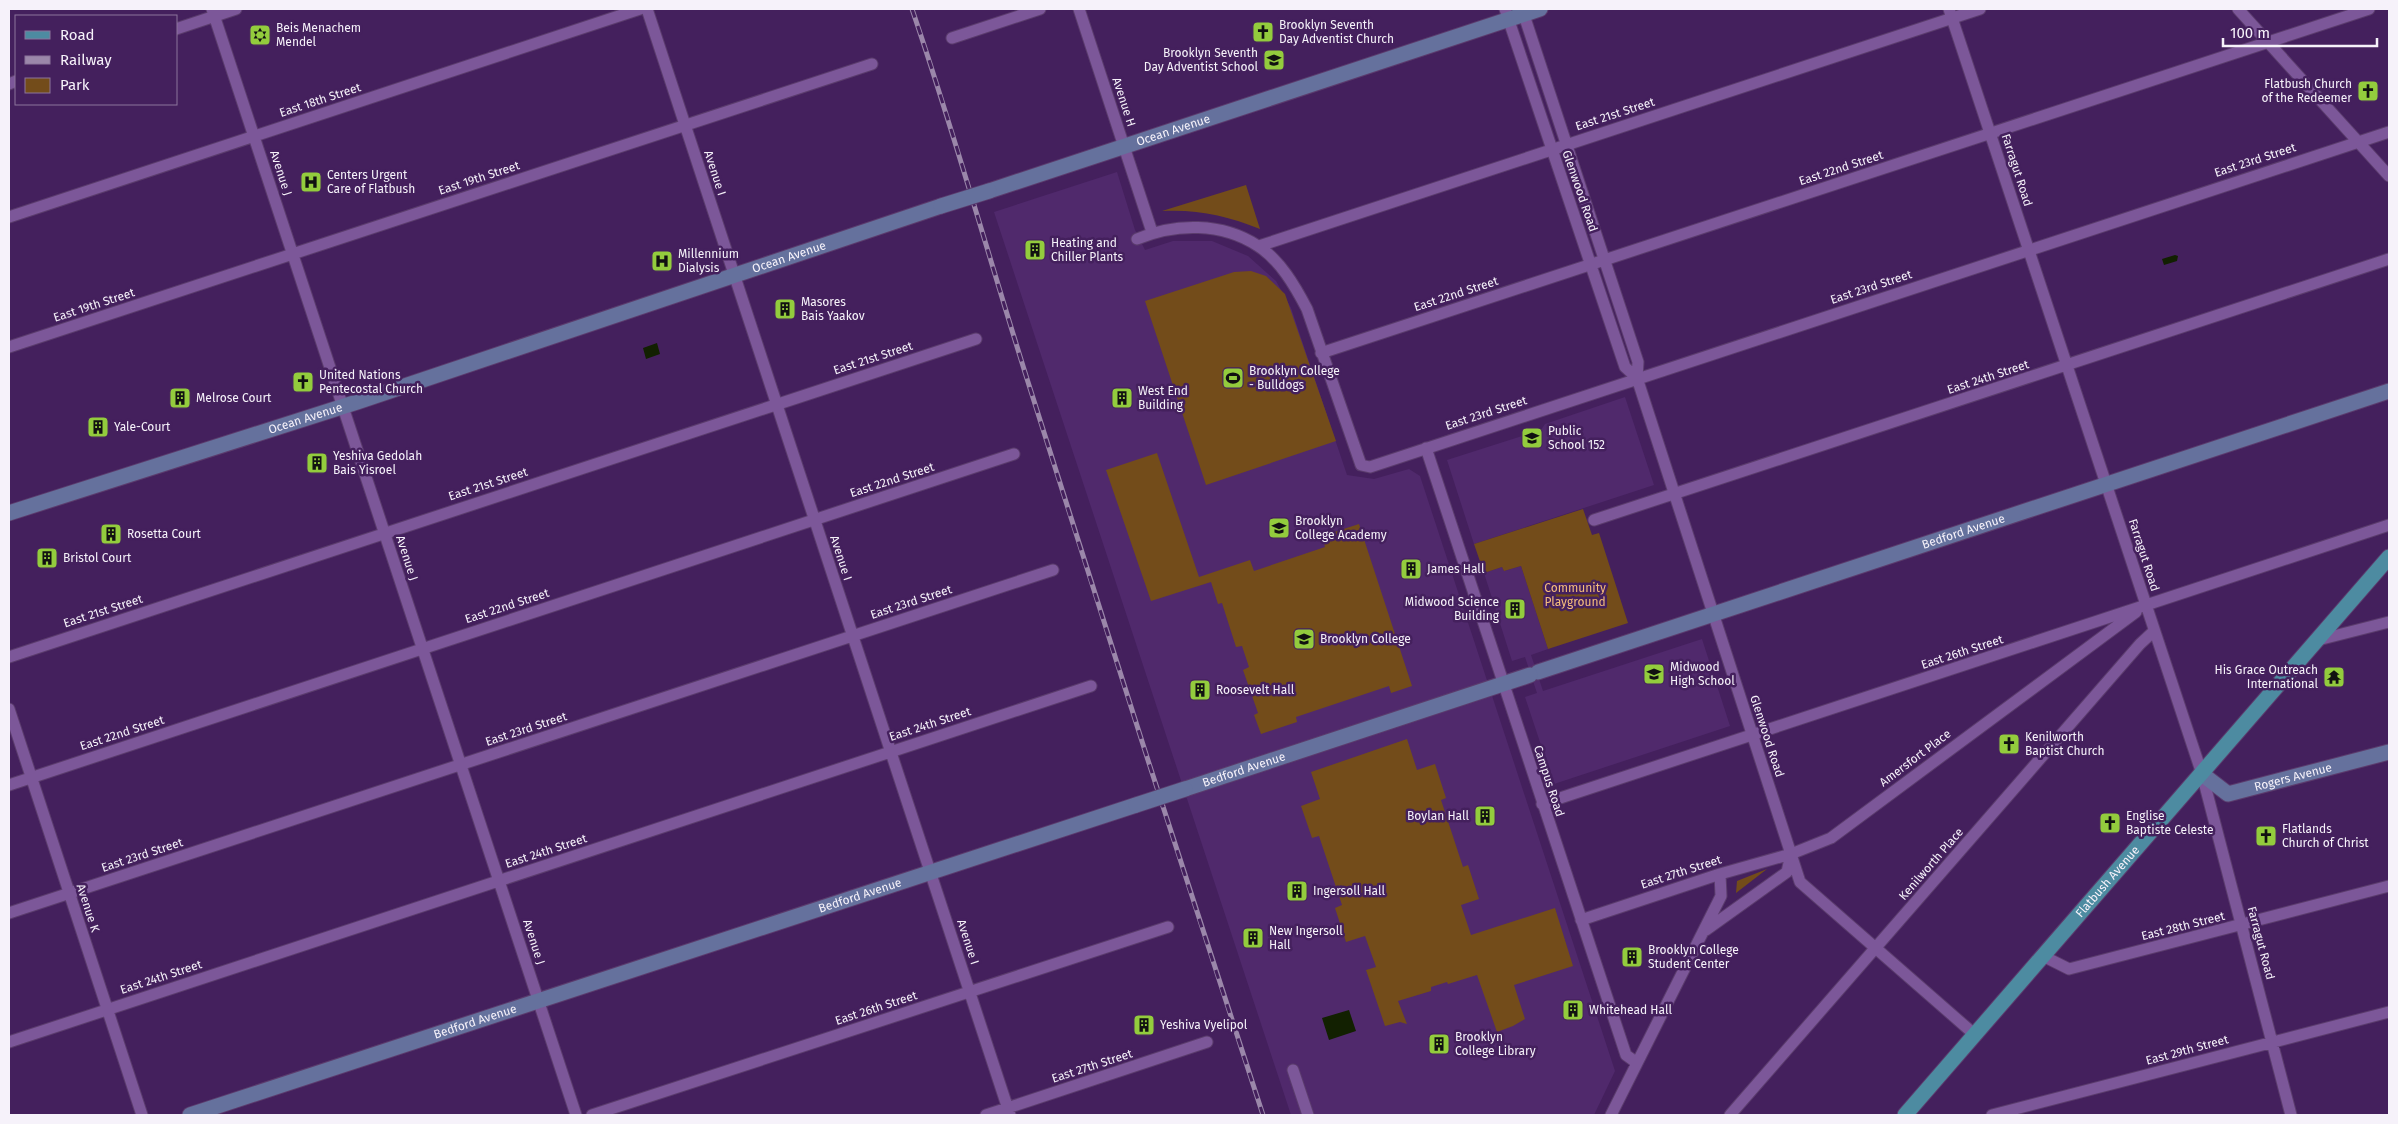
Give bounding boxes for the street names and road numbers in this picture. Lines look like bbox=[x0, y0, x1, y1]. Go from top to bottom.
street label: Avenue H bbox=[1109, 76, 1139, 128]
street label: East 18th Street bbox=[278, 80, 363, 120]
street label: East 21st Street bbox=[1574, 94, 1657, 133]
street label: Ocean Avenue bbox=[1135, 111, 1212, 149]
street label: Farragut Road bbox=[1999, 132, 2035, 208]
street label: East 23rd Street bbox=[2212, 140, 2298, 180]
street label: Glenwood Road bbox=[1560, 148, 1600, 234]
street label: East 22nd Street bbox=[1797, 148, 1885, 188]
street label: Avenue J bbox=[267, 149, 295, 197]
street label: Avenue I bbox=[701, 149, 729, 197]
street label: East 19th Street bbox=[437, 158, 522, 198]
street label: Ocean Avenue bbox=[750, 238, 828, 276]
street label: East 23rd Street bbox=[1828, 267, 1914, 307]
street label: East 22nd Street bbox=[1412, 274, 1500, 314]
street label: East 19th Street bbox=[52, 285, 137, 325]
street label: East 21st Street bbox=[832, 338, 915, 377]
street label: East 24th Street bbox=[1945, 357, 2031, 397]
street label: East 23rd Street bbox=[1443, 393, 1529, 433]
street label: Ocean Avenue bbox=[267, 400, 344, 437]
street label: East 22nd Street bbox=[848, 460, 936, 500]
street label: East 21st Street bbox=[447, 464, 530, 503]
street label: Bedford Avenue bbox=[1920, 511, 2007, 552]
street label: Farragut Road bbox=[2126, 517, 2162, 593]
street label: Avenue J bbox=[393, 534, 421, 582]
street label: Avenue I bbox=[827, 534, 855, 582]
street label: East 23rd Street bbox=[868, 582, 954, 622]
street label: East 22nd Street bbox=[463, 586, 551, 626]
street label: East 21st Street bbox=[62, 591, 145, 630]
street label: East 26th Street bbox=[1919, 632, 2005, 672]
street label: Glenwood Road bbox=[1747, 693, 1787, 779]
street label: East 24th Street bbox=[887, 704, 973, 744]
street label: East 23rd Street bbox=[483, 709, 569, 749]
street label: East 22nd Street bbox=[78, 713, 166, 753]
street label: Amersfort Place bbox=[1877, 727, 1953, 789]
street label: Campus Road bbox=[1531, 744, 1567, 818]
street label: Bedford Avenue bbox=[1201, 749, 1287, 790]
street label: Rogers Avenue bbox=[2253, 760, 2333, 794]
street label: Kenilworth Place bbox=[1896, 825, 1966, 903]
street label: East 24th Street bbox=[503, 831, 589, 871]
street label: East 23rd Street bbox=[99, 835, 185, 875]
street label: Flatbush Avenue bbox=[2073, 843, 2142, 920]
street label: East 27th Street bbox=[1639, 852, 1724, 892]
street label: Bedford Avenue bbox=[817, 875, 903, 916]
street label: Avenue K bbox=[74, 882, 103, 935]
street label: Farragut Road bbox=[2245, 905, 2277, 981]
street label: East 28th Street bbox=[2140, 909, 2227, 943]
street label: Avenue J bbox=[520, 918, 548, 966]
street label: Avenue I bbox=[954, 918, 982, 966]
street label: East 24th Street bbox=[118, 957, 204, 997]
street label: East 26th Street bbox=[833, 988, 919, 1028]
street label: Bedford Avenue bbox=[432, 1001, 518, 1042]
street label: East 29th Street bbox=[2144, 1032, 2231, 1068]
street label: East 27th Street bbox=[1050, 1046, 1135, 1086]

